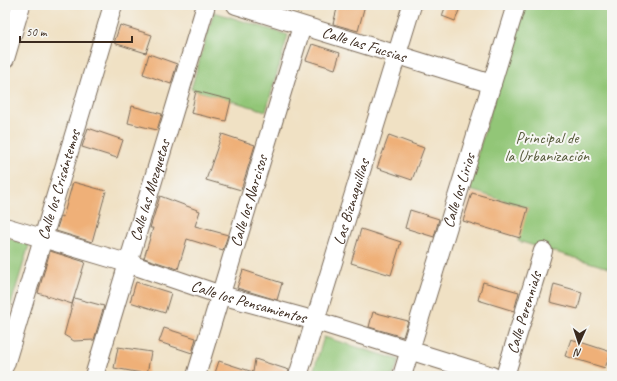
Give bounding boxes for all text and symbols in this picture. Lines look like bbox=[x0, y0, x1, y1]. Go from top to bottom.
scale bar bbox=[20, 18, 132, 44]
street label: Calle las Fucsias bbox=[320, 22, 410, 67]
text: 50 m bbox=[26, 24, 48, 40]
street label: Calle los Crisántemos bbox=[33, 126, 85, 242]
park label: Principal de la Urbanización bbox=[505, 128, 590, 166]
street label: Calle las Mozquetas bbox=[125, 136, 175, 243]
street label: Calle los Lirios bbox=[438, 150, 480, 230]
street label: Calle los Narcisos bbox=[226, 151, 273, 249]
street label: Las Biznaguillias bbox=[329, 155, 374, 247]
street label: Calle Perennials bbox=[502, 268, 547, 356]
street label: Calle los Pensamientos bbox=[188, 276, 310, 328]
north arrow bbox=[559, 323, 599, 363]
text: N bbox=[573, 346, 582, 360]

